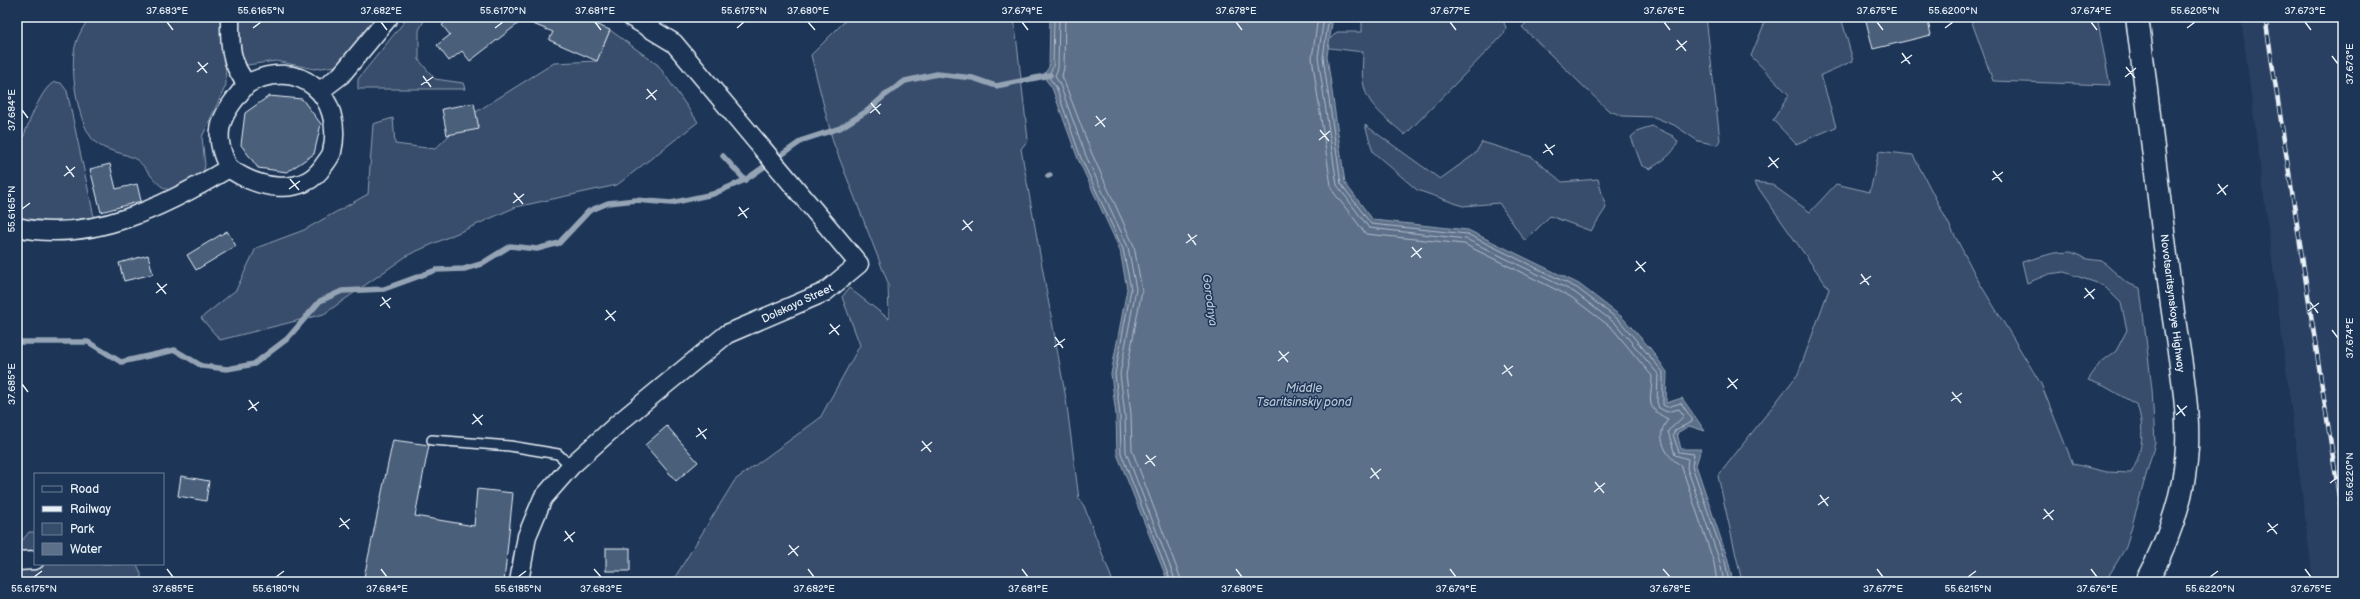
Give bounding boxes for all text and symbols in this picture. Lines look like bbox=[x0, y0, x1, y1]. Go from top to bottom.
text: 37.683°E bbox=[146, 5, 188, 17]
text: 55.6165°N bbox=[237, 5, 285, 17]
text: 37.682°E bbox=[360, 5, 402, 17]
text: 55.6170°N bbox=[480, 5, 526, 17]
text: 37.681°E bbox=[575, 5, 615, 17]
text: 55.6175°N bbox=[721, 5, 767, 17]
text: 37.680°E bbox=[787, 5, 829, 17]
text: 37.679°E bbox=[1001, 5, 1043, 17]
text: 37.678°E bbox=[1215, 5, 1257, 17]
text: 37.677°E bbox=[1430, 5, 1470, 17]
text: 37.676°E bbox=[1643, 5, 1685, 17]
text: 37.675°E bbox=[1857, 5, 1898, 17]
text: 55.6200°N bbox=[1928, 5, 1978, 17]
text: 37.674°E bbox=[2071, 5, 2112, 17]
text: 55.6205°N bbox=[2170, 5, 2220, 17]
text: 37.673°E bbox=[2284, 5, 2326, 17]
text: 37.673°E bbox=[2344, 43, 2356, 85]
text: 37.684°E bbox=[6, 89, 18, 131]
text: 55.6165°N bbox=[6, 185, 18, 233]
street label: Novotsaritsynskoye Highway bbox=[2158, 233, 2187, 373]
water label: Gorodnya bbox=[1198, 273, 1221, 327]
street label: Dolskaya Street bbox=[759, 281, 836, 326]
text: 37.674°E bbox=[2344, 317, 2356, 358]
text: 37.685°E bbox=[6, 363, 18, 405]
water label: Middle Tsaritsinskiy pond bbox=[1256, 381, 1353, 410]
text: 55.6220°N bbox=[2344, 452, 2356, 502]
legend bbox=[34, 473, 164, 565]
text: Road bbox=[70, 482, 99, 497]
text: Railway bbox=[70, 502, 112, 517]
text: Park bbox=[70, 522, 94, 537]
text: Water bbox=[70, 542, 102, 557]
text: 55.6175°N bbox=[11, 583, 57, 595]
text: 37.685°E bbox=[152, 583, 194, 595]
text: 55.6180°N bbox=[252, 583, 300, 595]
text: 37.684°E bbox=[366, 583, 408, 595]
text: 55.6185°N bbox=[495, 583, 541, 595]
text: 37.683°E bbox=[580, 583, 622, 595]
text: 37.682°E bbox=[793, 583, 835, 595]
text: 37.681°E bbox=[1008, 583, 1048, 595]
text: 37.680°E bbox=[1221, 583, 1263, 595]
text: 37.679°E bbox=[1435, 583, 1477, 595]
text: 37.678°E bbox=[1649, 583, 1691, 595]
text: 37.677°E bbox=[1863, 583, 1903, 595]
text: 55.6215°N bbox=[1945, 583, 1991, 595]
text: 37.676°E bbox=[2076, 583, 2118, 595]
text: 55.6220°N bbox=[2185, 583, 2235, 595]
text: 37.675°E bbox=[2291, 583, 2332, 595]

